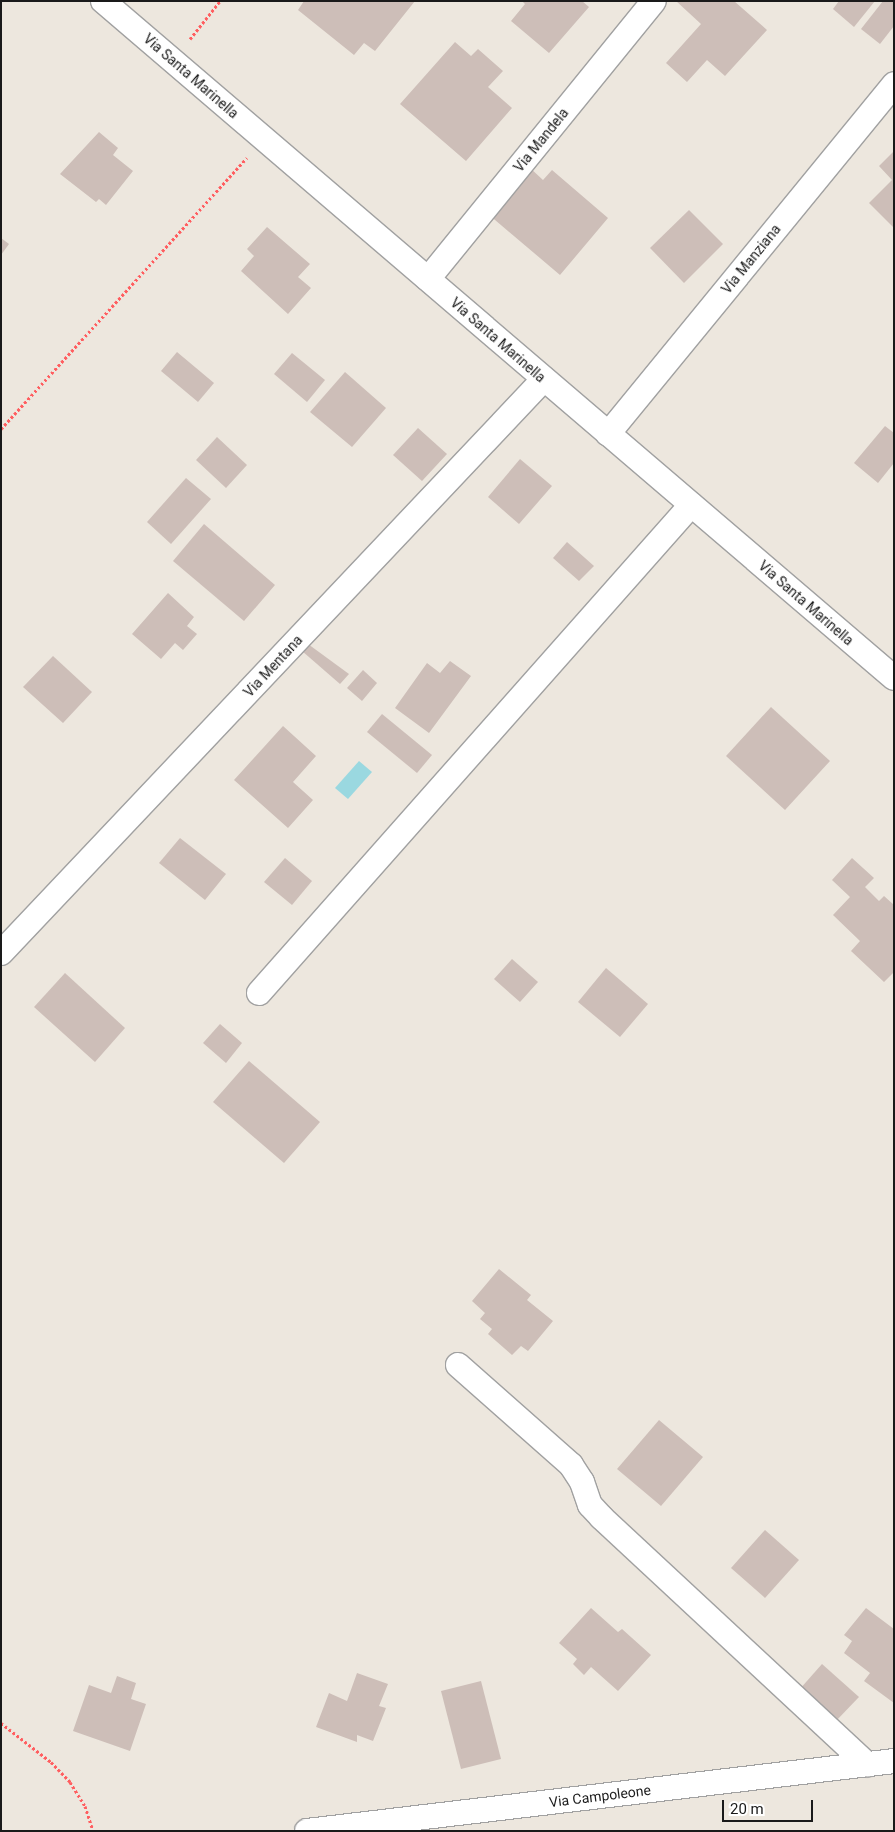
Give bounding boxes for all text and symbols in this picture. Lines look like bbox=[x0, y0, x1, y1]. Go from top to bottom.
street label: Via Santa Marinella bbox=[140, 30, 242, 122]
street label: Via Mandela bbox=[510, 105, 572, 175]
street label: Via Manziana bbox=[718, 221, 784, 297]
street label: Via Santa Marinella bbox=[447, 294, 549, 386]
street label: Via Santa Marinella bbox=[755, 557, 857, 649]
street label: Via Mentana bbox=[240, 632, 306, 700]
street label: Via Campoleone bbox=[548, 1781, 652, 1811]
scale bar bbox=[725, 1790, 816, 1822]
text: 20 m bbox=[730, 1800, 764, 1818]

